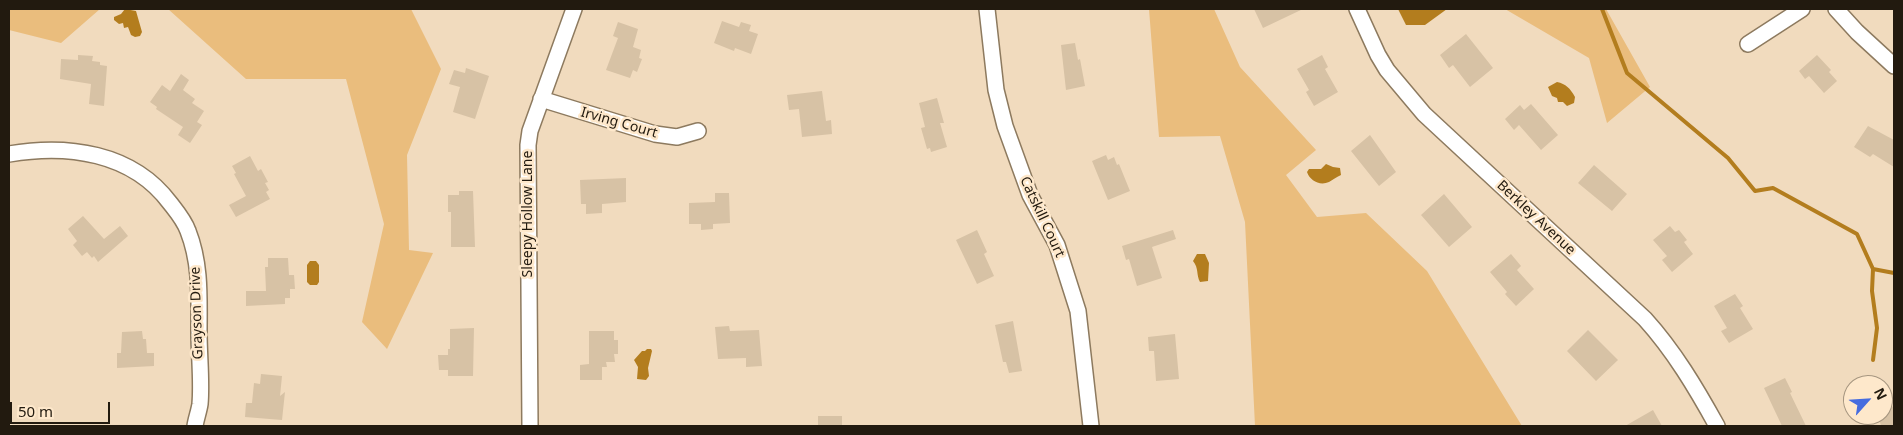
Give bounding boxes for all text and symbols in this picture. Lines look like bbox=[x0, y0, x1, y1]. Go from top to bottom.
street label: Irving Court bbox=[579, 104, 659, 142]
street label: Sleepy Hollow Lane bbox=[520, 151, 536, 277]
street label: Catskill Court bbox=[1016, 174, 1068, 260]
street label: Berkley Avenue bbox=[1493, 177, 1579, 259]
street label: Grayson Drive bbox=[187, 266, 207, 360]
north arrow bbox=[1843, 375, 1893, 425]
text: N bbox=[1870, 384, 1892, 403]
scale bar bbox=[12, 392, 112, 424]
text: 50 m bbox=[18, 401, 53, 421]

